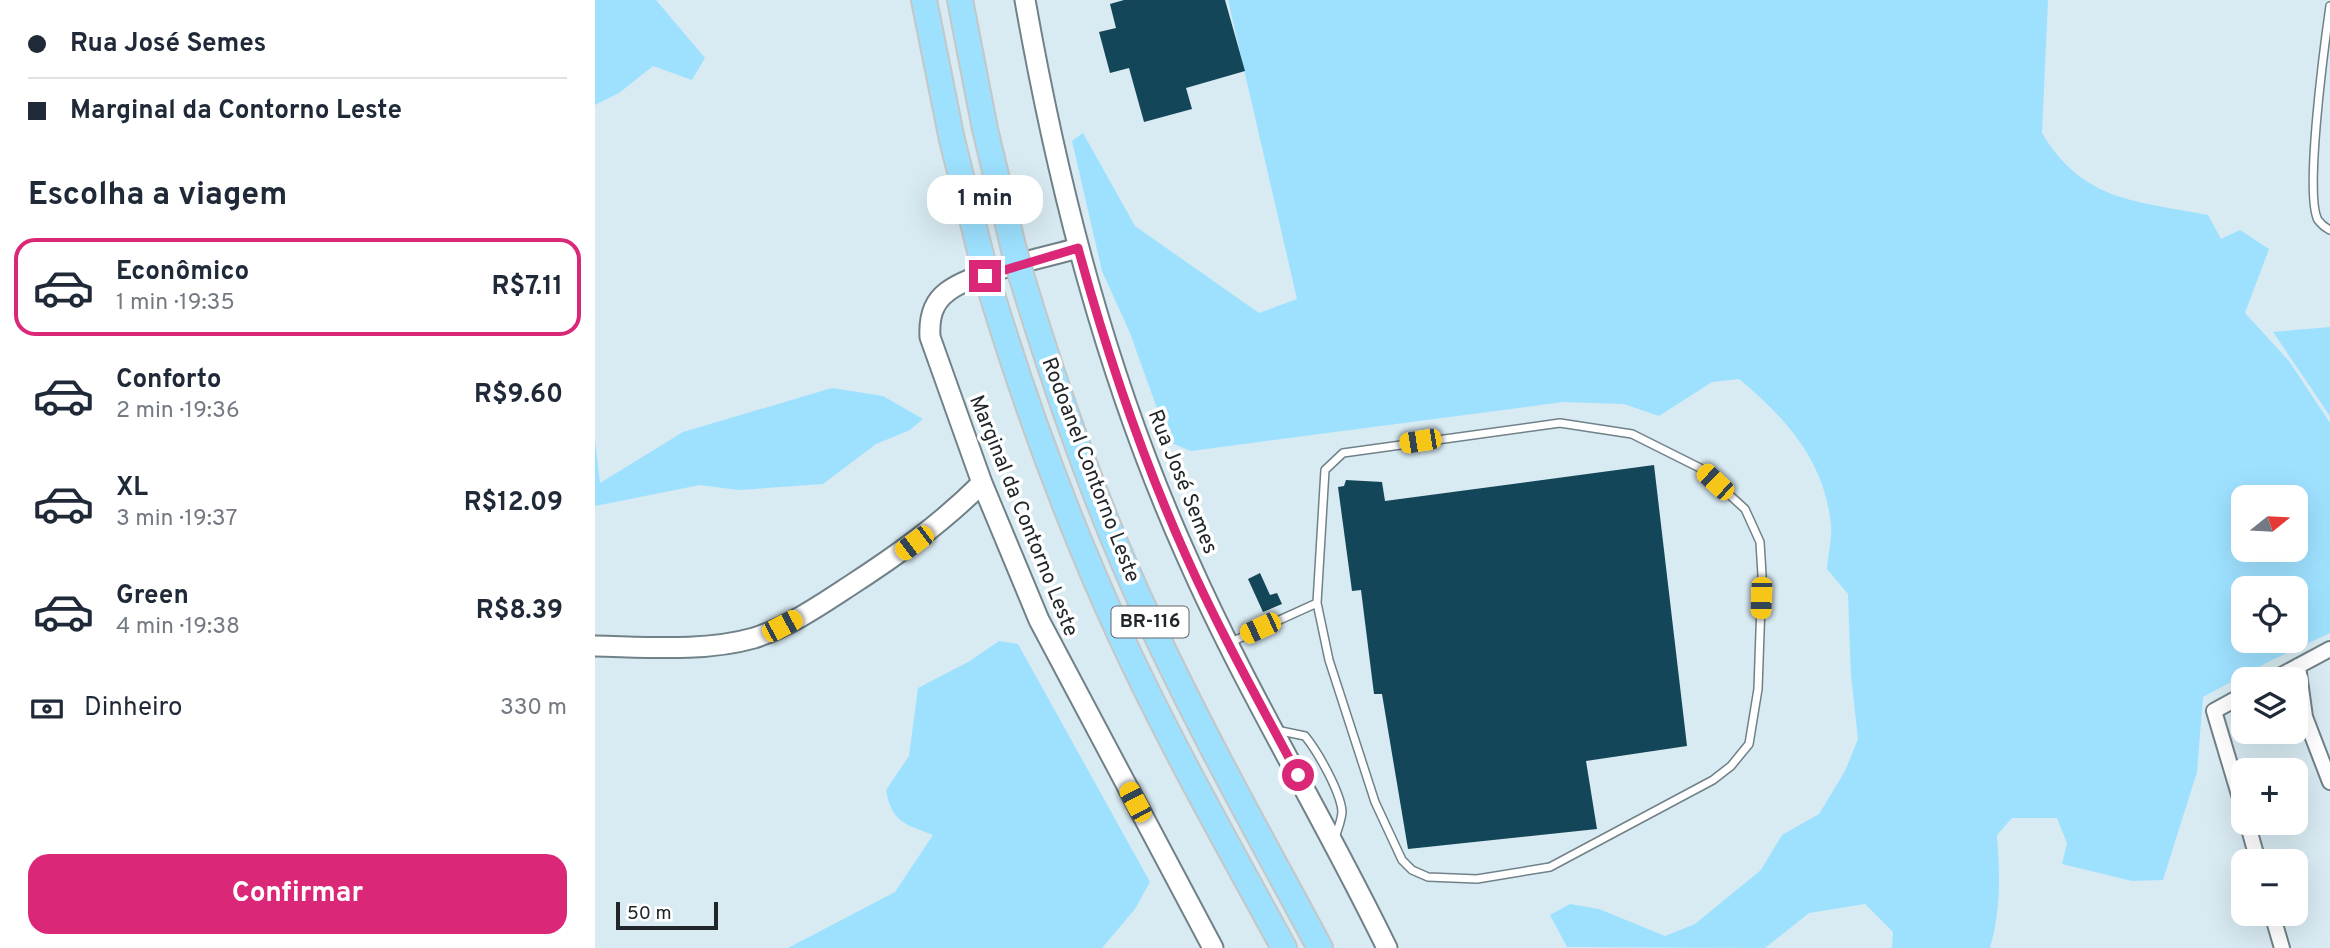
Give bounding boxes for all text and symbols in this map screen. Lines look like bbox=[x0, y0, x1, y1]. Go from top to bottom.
text: Rua José Semes bbox=[70, 28, 266, 61]
text: Marginal da Contorno Leste bbox=[70, 95, 402, 128]
callout: 1 min bbox=[927, 174, 1043, 224]
text: Escolha a viagem bbox=[28, 176, 287, 216]
text: 1 min bbox=[957, 185, 1013, 214]
icon: car bbox=[32, 256, 95, 319]
text: Econômico bbox=[116, 256, 249, 289]
route end bbox=[969, 260, 1001, 292]
text: R$7.11 bbox=[492, 271, 563, 304]
text: 1 min · 19:35 bbox=[116, 289, 235, 318]
street label: Rodoanel Contorno Leste bbox=[1035, 354, 1145, 586]
icon: car bbox=[32, 364, 95, 427]
text: Conforto bbox=[116, 364, 222, 397]
text: R$9.60 bbox=[474, 379, 563, 412]
street label: Marginal da Contorno Leste bbox=[962, 391, 1084, 641]
text: 2 min · 19:36 bbox=[116, 397, 240, 426]
street label: Rua José Semes bbox=[1141, 406, 1223, 558]
car bbox=[1398, 427, 1443, 455]
car bbox=[1693, 460, 1738, 504]
icon: car bbox=[32, 472, 95, 535]
text: XL bbox=[116, 472, 148, 505]
north arrow bbox=[2231, 485, 2308, 562]
map controls bbox=[2231, 485, 2308, 926]
text: R$12.09 bbox=[464, 487, 563, 520]
text: 3 min · 19:37 bbox=[116, 505, 237, 534]
car bbox=[891, 522, 938, 564]
button: locate bbox=[2231, 576, 2308, 653]
car bbox=[1750, 577, 1773, 619]
icon: car bbox=[32, 580, 95, 643]
text: Green bbox=[116, 580, 189, 613]
text: R$8.39 bbox=[476, 595, 563, 628]
car bbox=[759, 607, 806, 645]
road number: BR-116 bbox=[1111, 607, 1189, 638]
car bbox=[1237, 610, 1284, 646]
text: 4 min · 19:38 bbox=[116, 613, 240, 642]
button: layers bbox=[2231, 667, 2308, 744]
icon: cash bbox=[28, 690, 66, 728]
text: Dinheiro bbox=[84, 692, 183, 725]
text: 330 m bbox=[500, 694, 567, 723]
button: + bbox=[2231, 758, 2308, 835]
route start bbox=[1282, 759, 1314, 791]
car bbox=[1116, 779, 1155, 825]
button: − bbox=[2231, 849, 2308, 926]
button: Confirmar bbox=[28, 854, 567, 934]
scale bar bbox=[616, 899, 717, 931]
text: 50 m bbox=[627, 902, 672, 926]

